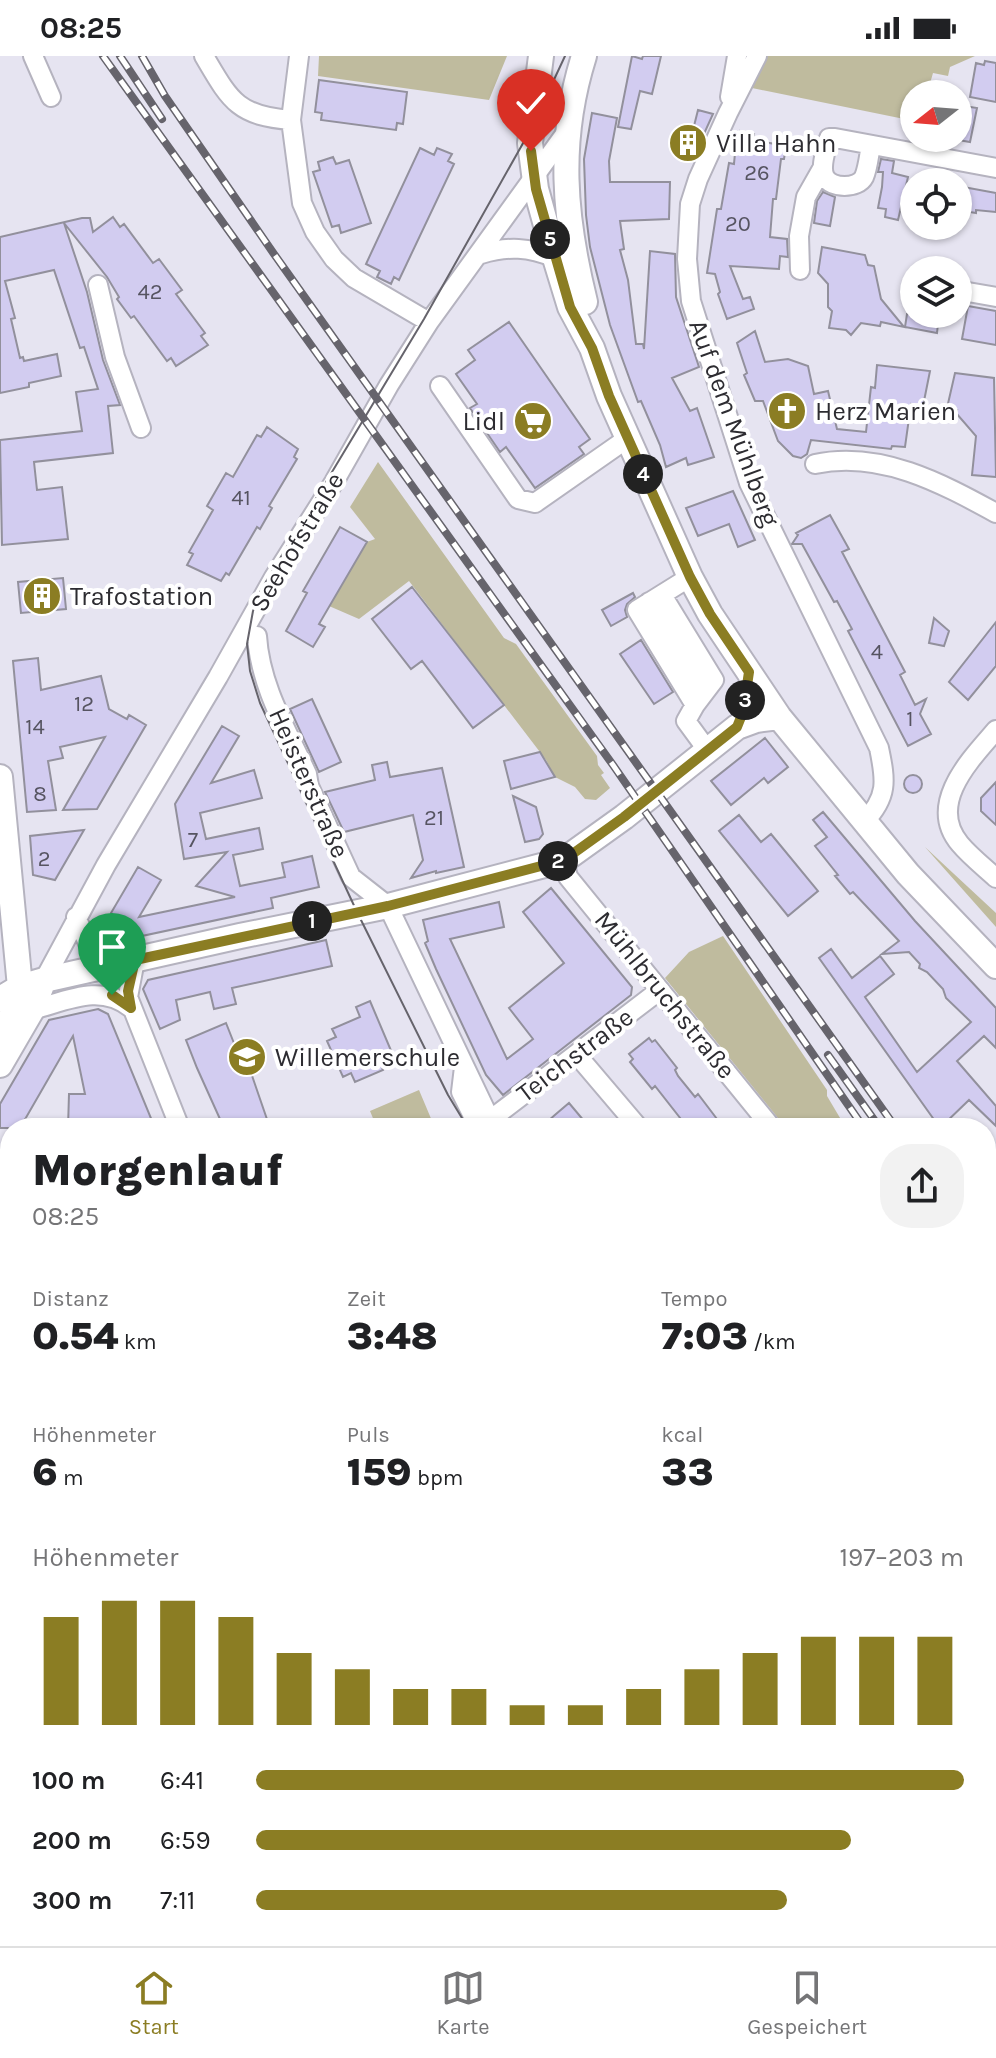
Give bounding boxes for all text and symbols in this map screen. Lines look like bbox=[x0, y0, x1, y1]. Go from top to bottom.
text: 08:25 bbox=[40, 10, 122, 46]
pin bbox=[497, 69, 565, 151]
north arrow bbox=[900, 80, 972, 152]
map controls bbox=[900, 80, 972, 328]
icon: check bbox=[509, 81, 553, 125]
building icon: Villa Hahn bbox=[667, 122, 709, 164]
place label: Villa Hahn bbox=[716, 128, 837, 159]
house number: 26 bbox=[744, 160, 770, 186]
button: locate bbox=[900, 168, 972, 240]
house number: 20 bbox=[725, 211, 751, 237]
pin: 5 bbox=[530, 219, 570, 259]
text: 5 bbox=[544, 226, 556, 252]
button: layers bbox=[900, 256, 972, 328]
house number: 42 bbox=[137, 279, 163, 305]
street label: Auf dem Mühlberg bbox=[682, 315, 786, 531]
church icon: Herz Marien bbox=[766, 390, 808, 432]
place label: Herz Marien bbox=[815, 396, 956, 427]
supermarket icon: Lidl bbox=[512, 400, 554, 442]
place label: Lidl bbox=[462, 406, 505, 437]
pin: 4 bbox=[623, 454, 663, 494]
text: 4 bbox=[636, 461, 650, 487]
street label: Seehofstraße bbox=[243, 467, 351, 617]
house number: 41 bbox=[231, 485, 251, 511]
building icon: Trafostation bbox=[21, 575, 63, 617]
place label: Trafostation bbox=[70, 581, 213, 612]
house number: 4 bbox=[871, 639, 883, 665]
pin: 3 bbox=[725, 680, 765, 720]
text: 3 bbox=[738, 687, 752, 713]
house number: 12 bbox=[74, 691, 94, 717]
street label: Heisterstraße bbox=[262, 703, 356, 863]
house number: 1 bbox=[906, 706, 914, 732]
house number: 14 bbox=[25, 714, 45, 740]
house number: 8 bbox=[33, 781, 47, 807]
house number: 21 bbox=[424, 805, 444, 831]
house number: 7 bbox=[188, 827, 198, 853]
pin: 2 bbox=[538, 841, 578, 881]
house number: 2 bbox=[38, 846, 50, 872]
text: 2 bbox=[551, 848, 565, 874]
pin: 1 bbox=[292, 901, 332, 941]
street label: Mühlbruchstraße bbox=[588, 905, 742, 1085]
text: 1 bbox=[308, 908, 316, 934]
pin bbox=[78, 913, 146, 995]
icon: arrive bbox=[90, 925, 134, 969]
street label: Teichstraße bbox=[511, 1001, 639, 1109]
school or university icon: Willemerschule bbox=[226, 1036, 268, 1078]
place label: Willemerschule bbox=[275, 1042, 460, 1073]
button: share bbox=[880, 1144, 964, 1228]
text: Morgenlauf bbox=[32, 1145, 283, 1196]
text: 08:25 bbox=[32, 1201, 99, 1232]
text: Distanz bbox=[32, 1286, 109, 1312]
text: Zeit bbox=[347, 1286, 386, 1312]
text: Tempo bbox=[661, 1286, 727, 1312]
text: 0.54 bbox=[32, 1312, 118, 1359]
text: 3:48 bbox=[347, 1312, 438, 1359]
text: 7:03 bbox=[661, 1312, 748, 1359]
text: km bbox=[118, 1329, 157, 1355]
text: /km bbox=[748, 1329, 796, 1355]
text: Höhenmeter bbox=[32, 1422, 156, 1448]
text: Puls bbox=[347, 1422, 390, 1448]
text: kcal bbox=[661, 1422, 703, 1448]
text: 6 bbox=[32, 1448, 58, 1495]
text: 159 bbox=[347, 1448, 412, 1495]
text: 33 bbox=[661, 1448, 714, 1495]
text: m bbox=[58, 1465, 84, 1491]
text: bpm bbox=[412, 1465, 463, 1491]
text: Höhenmeter bbox=[32, 1542, 179, 1573]
text: 197–203 m bbox=[839, 1542, 964, 1573]
text: 100 m bbox=[32, 1765, 105, 1796]
text: 6:41 bbox=[160, 1765, 204, 1796]
text: 200 m bbox=[32, 1825, 112, 1856]
text: 6:59 bbox=[160, 1825, 211, 1856]
text: 300 m bbox=[32, 1885, 112, 1916]
text: 7:11 bbox=[160, 1885, 195, 1916]
tab: Start bbox=[129, 1966, 179, 2040]
tab: Karte bbox=[437, 1966, 490, 2040]
tab: Gespeichert bbox=[747, 1966, 867, 2040]

